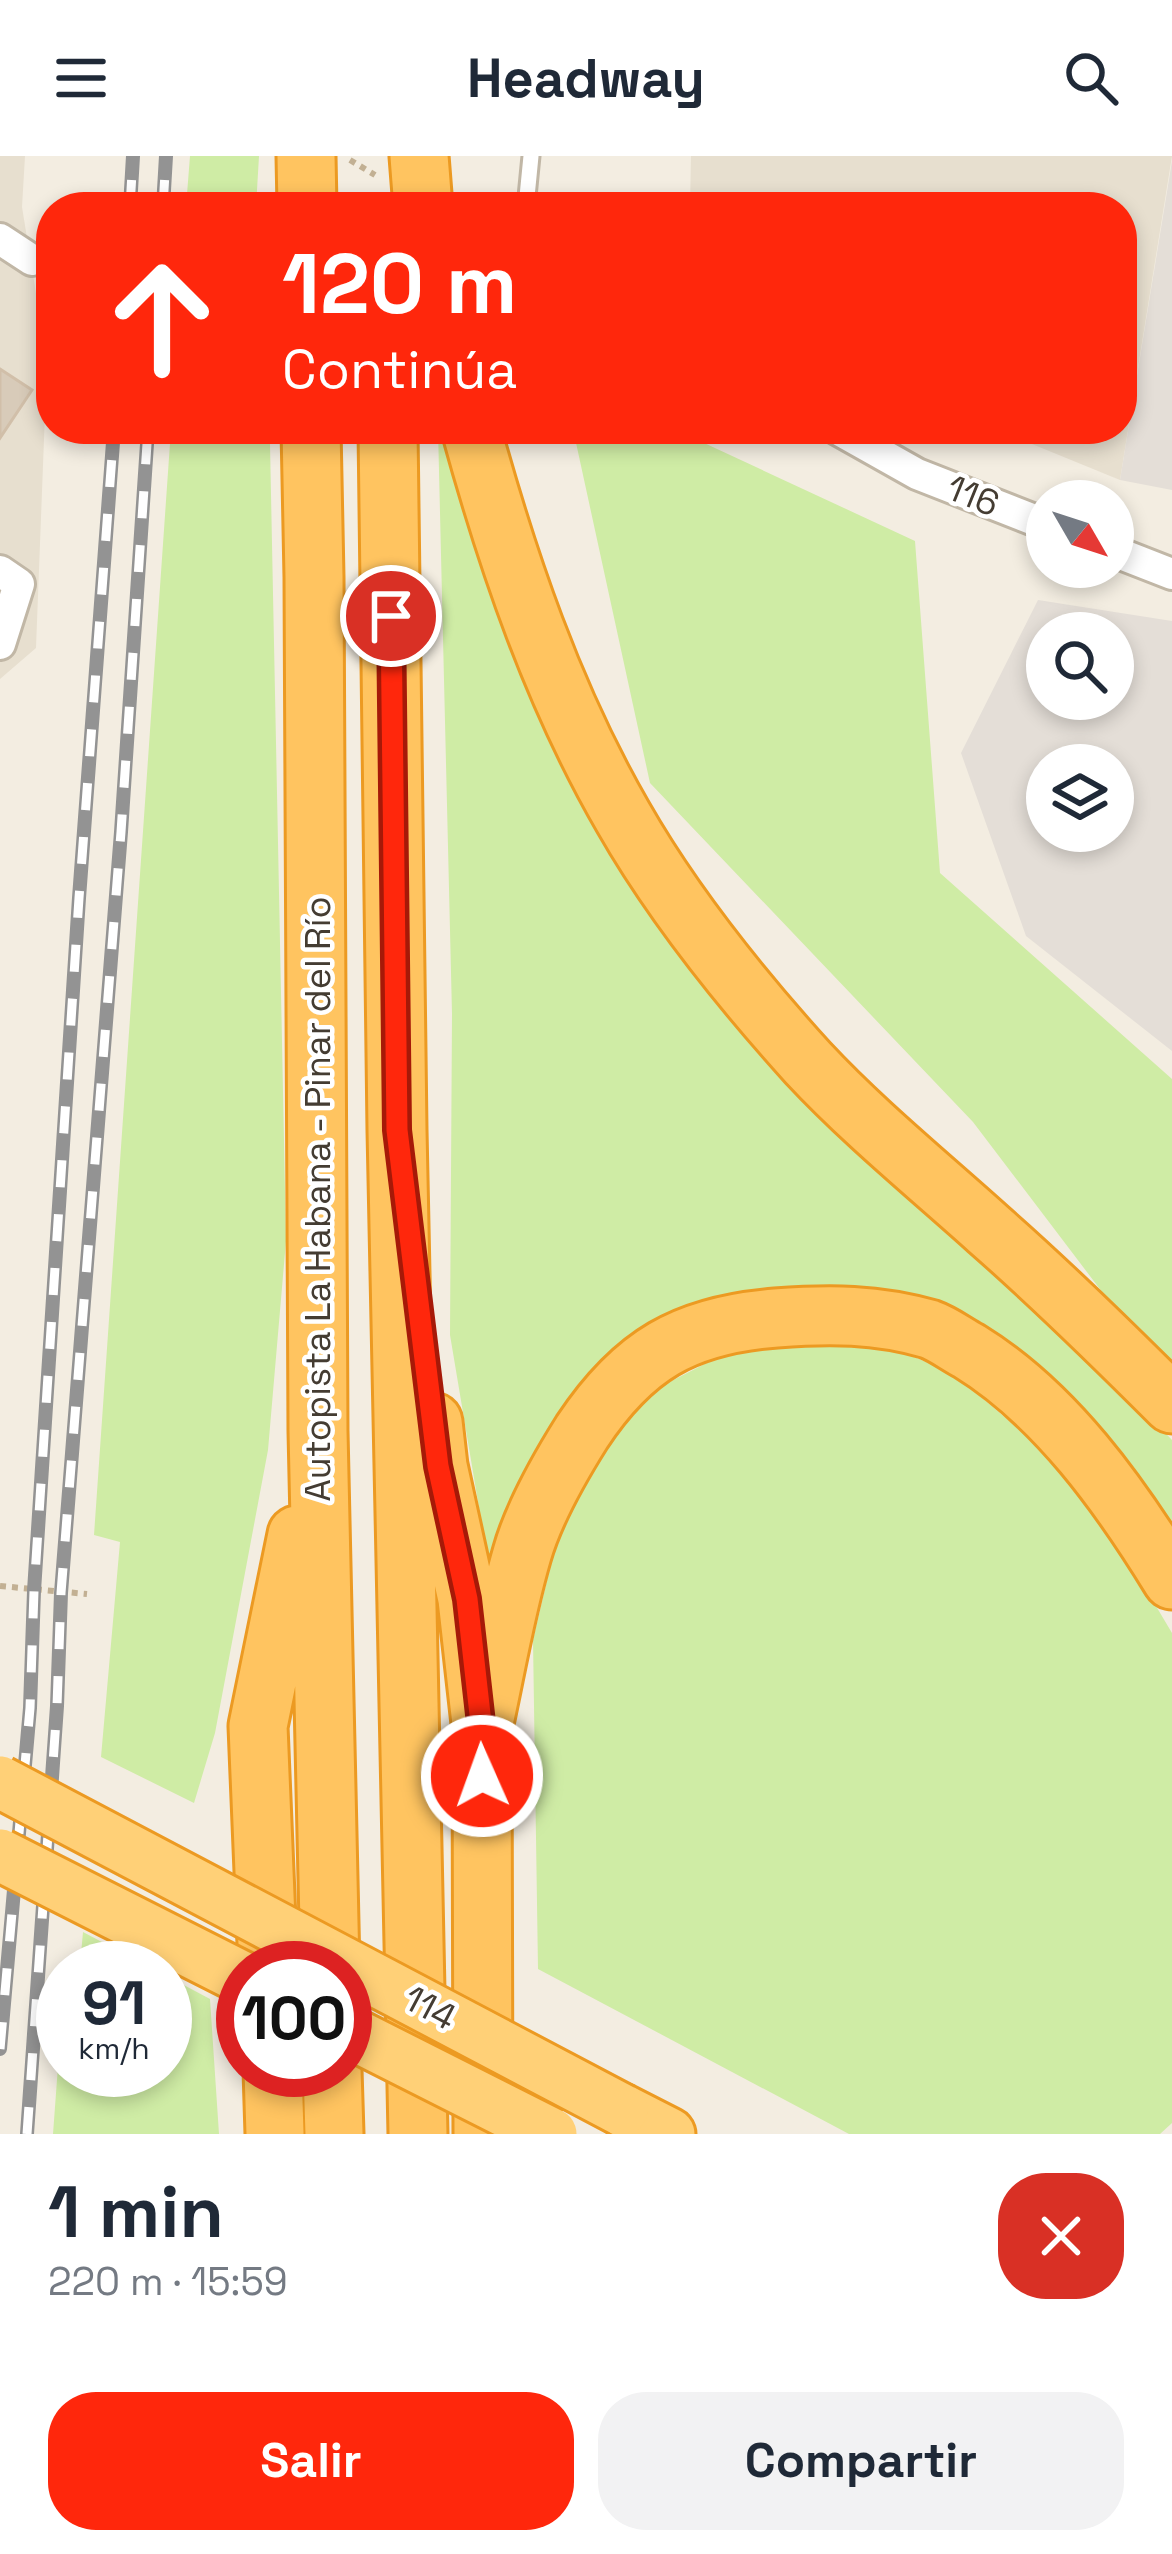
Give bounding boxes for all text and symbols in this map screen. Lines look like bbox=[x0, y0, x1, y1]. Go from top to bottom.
text: Headway bbox=[467, 44, 705, 113]
icon: menu bbox=[48, 45, 114, 111]
icon: search bbox=[1058, 45, 1124, 111]
text: 120 m bbox=[282, 230, 517, 338]
icon: ahead bbox=[84, 240, 240, 396]
text: Continúa bbox=[282, 335, 517, 404]
street label: 116 bbox=[940, 465, 1006, 527]
north arrow bbox=[1026, 480, 1134, 588]
map controls bbox=[1026, 480, 1134, 852]
pin bbox=[340, 565, 442, 667]
icon: arrive bbox=[358, 583, 424, 649]
button: search bbox=[1026, 612, 1134, 720]
button: layers bbox=[1026, 744, 1134, 852]
street label: Autopista La Habana - Pinar del Río bbox=[295, 896, 341, 1502]
position arrow bbox=[419, 1713, 545, 1839]
speed limit sign: 100 bbox=[216, 1941, 372, 2097]
text: 91 bbox=[82, 1965, 146, 2042]
street label: 114 bbox=[396, 1975, 464, 2041]
text: km/h bbox=[78, 2029, 150, 2068]
text: 1 min bbox=[48, 2166, 224, 2258]
button: close bbox=[998, 2173, 1124, 2299]
text: 220 m · 15:59 bbox=[48, 2257, 288, 2306]
button: Salir bbox=[48, 2392, 574, 2530]
button: Compartir bbox=[598, 2392, 1124, 2530]

